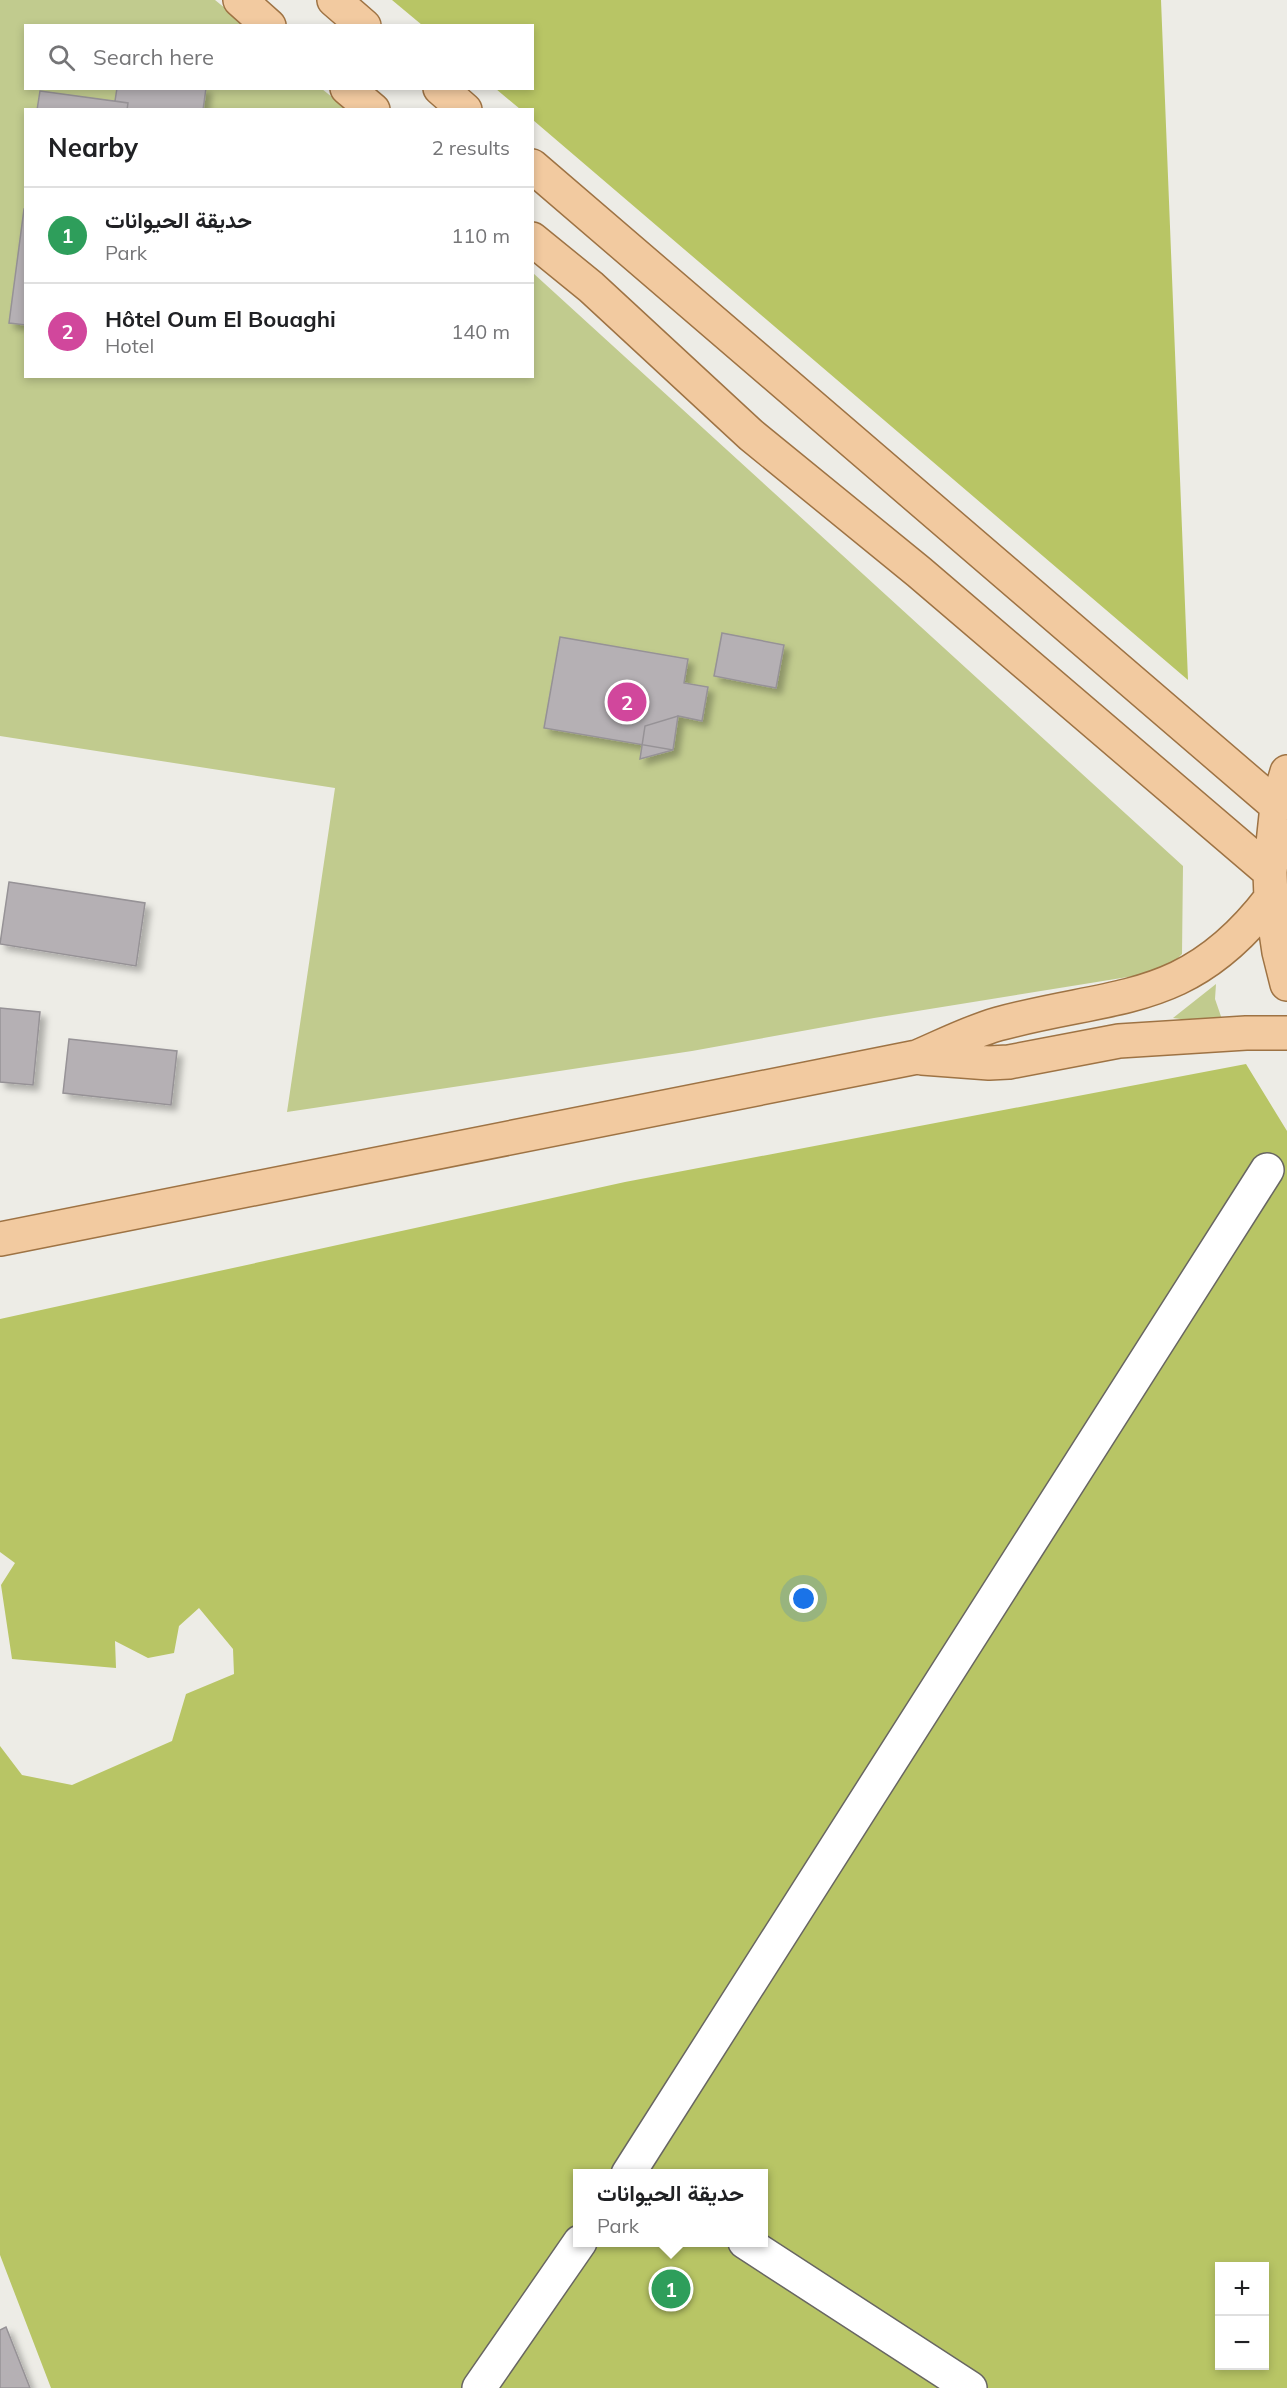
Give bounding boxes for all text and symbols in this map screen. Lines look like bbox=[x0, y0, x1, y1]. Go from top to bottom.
search box bbox=[24, 24, 534, 90]
icon: search bbox=[45, 41, 78, 74]
text: Search here bbox=[93, 43, 214, 71]
text: Nearby bbox=[48, 131, 138, 164]
text: 2 results bbox=[432, 135, 510, 160]
text: حديقة الحيوانات bbox=[105, 206, 252, 234]
text: 1 bbox=[62, 223, 74, 248]
text: 110 m bbox=[451, 223, 510, 248]
text: Park bbox=[105, 240, 147, 265]
text: Hôtel Oum El Bouaghi bbox=[105, 305, 336, 333]
text: 2 bbox=[62, 319, 74, 344]
text: 140 m bbox=[451, 319, 510, 344]
text: Hotel bbox=[105, 333, 154, 358]
pin: 2 bbox=[608, 680, 646, 724]
your location bbox=[789, 1584, 818, 1613]
popup bbox=[573, 2169, 768, 2247]
text: حديقة الحيوانات bbox=[597, 2179, 744, 2207]
text: Park bbox=[597, 2213, 639, 2238]
map controls bbox=[1215, 2262, 1269, 2370]
button: + bbox=[1215, 2262, 1269, 2316]
pin: 1 bbox=[652, 2266, 690, 2312]
button: − bbox=[1215, 2316, 1269, 2370]

